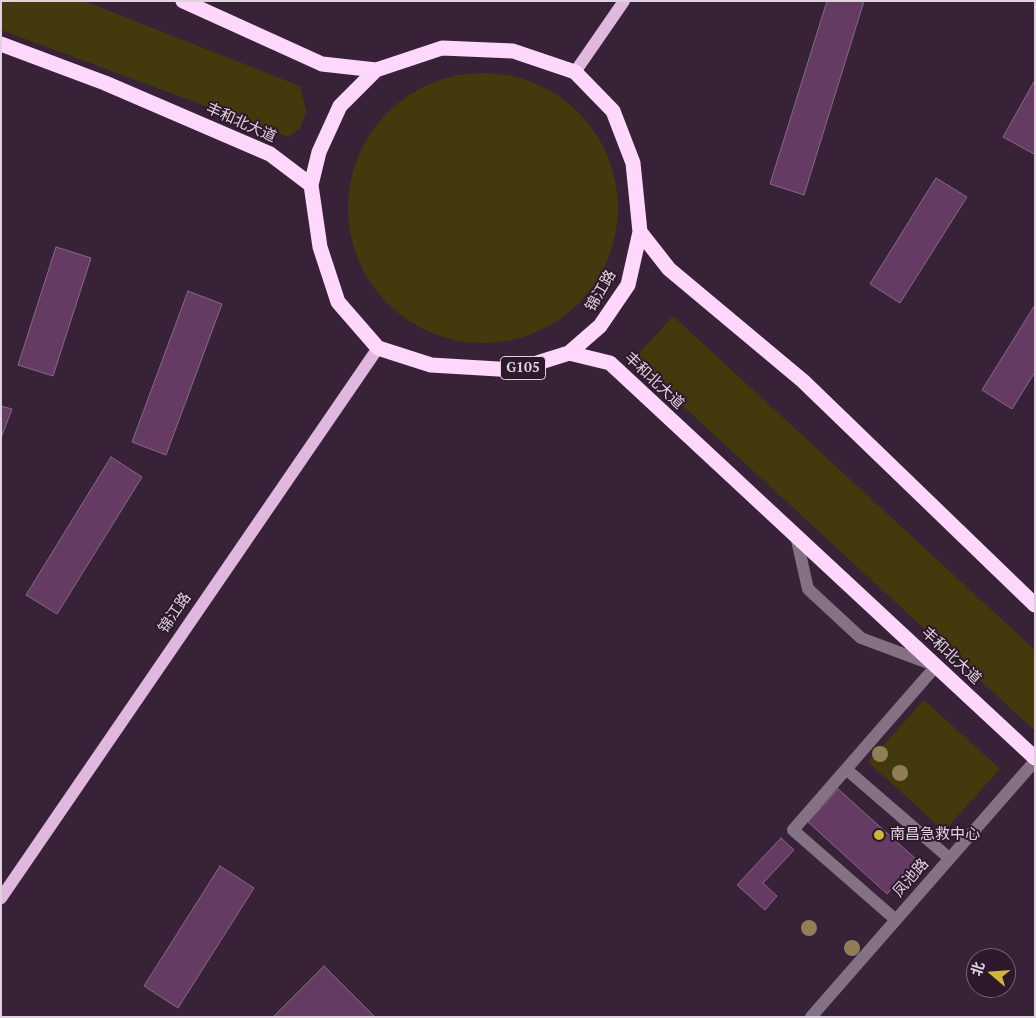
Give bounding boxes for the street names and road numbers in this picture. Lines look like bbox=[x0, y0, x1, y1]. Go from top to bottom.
street label: 丰和北大道 bbox=[203, 100, 279, 146]
street label: 锦江路 bbox=[582, 267, 620, 315]
street label: 丰和北大道 bbox=[620, 349, 688, 413]
road number: G105 bbox=[500, 356, 546, 379]
street label: 锦江路 bbox=[155, 589, 195, 637]
street label: 丰和北大道 bbox=[917, 624, 985, 688]
street label: 凤池路 bbox=[889, 855, 933, 901]

